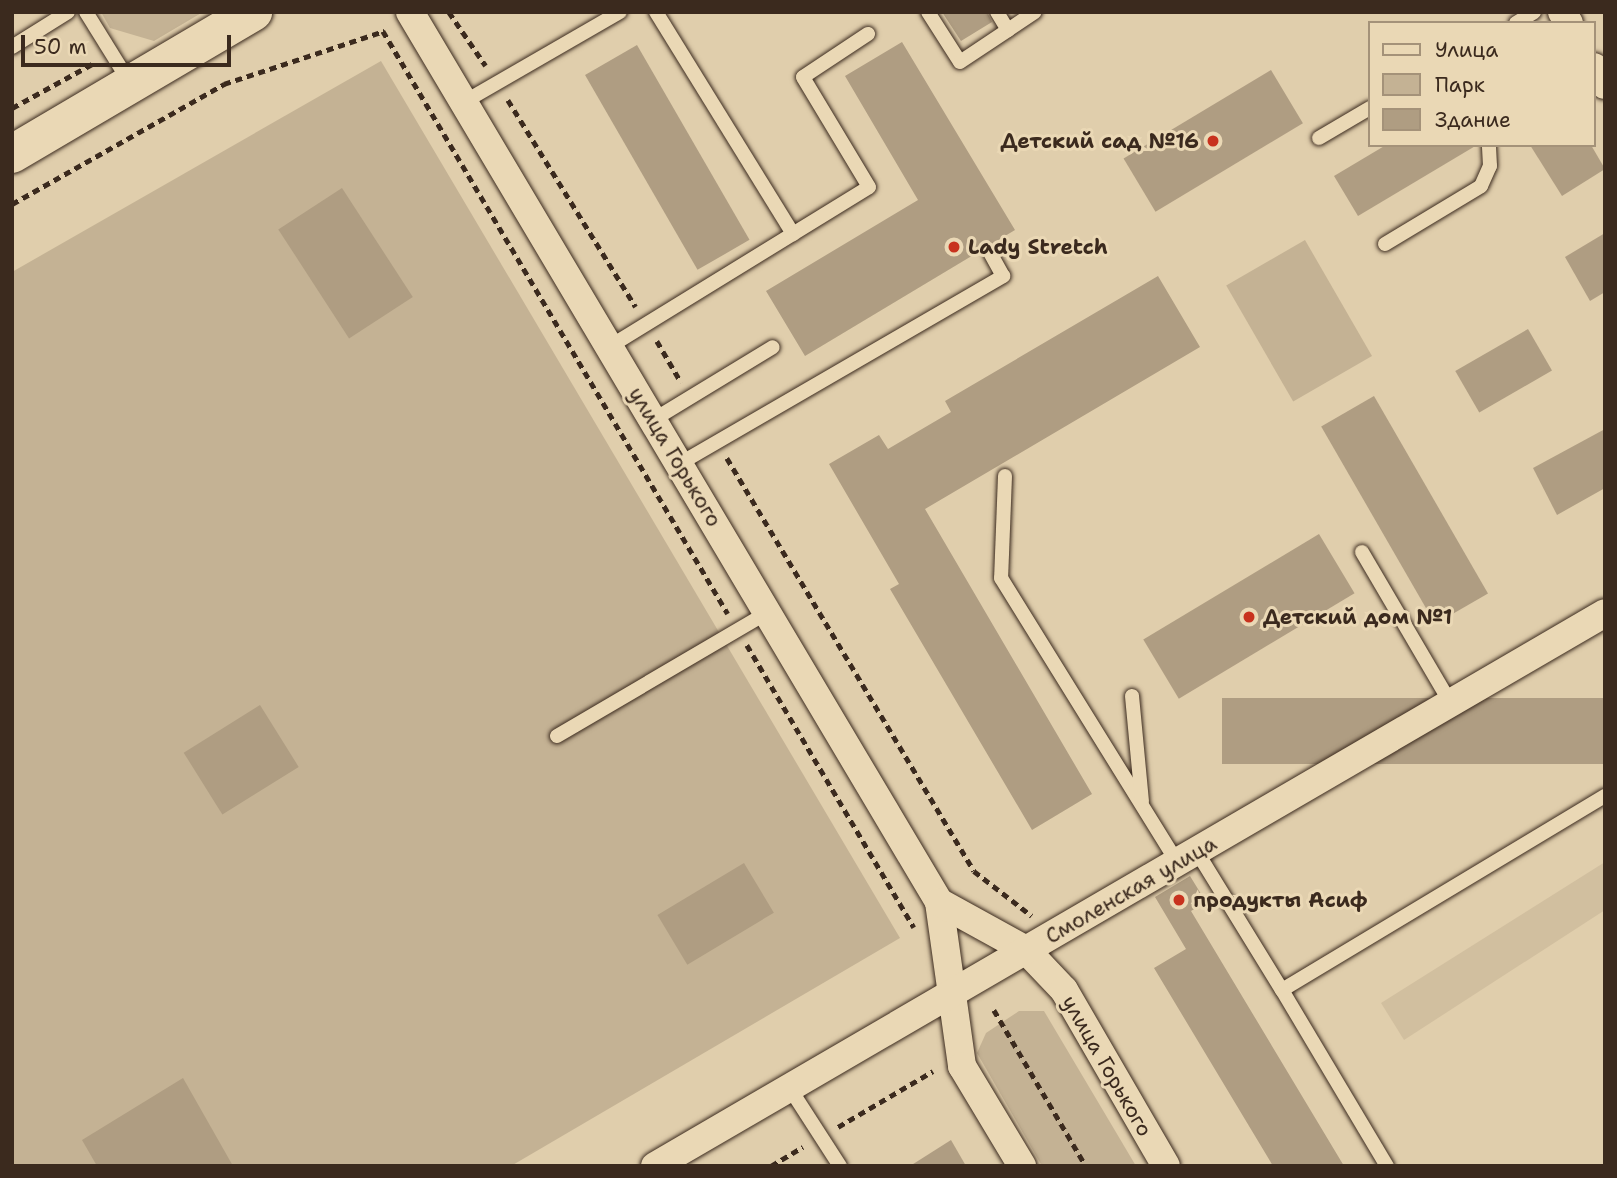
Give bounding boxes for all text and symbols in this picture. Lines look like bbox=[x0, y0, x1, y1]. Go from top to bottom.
scale bar bbox=[24, 21, 234, 65]
legend bbox=[1368, 21, 1596, 147]
text: 50 m bbox=[34, 33, 87, 61]
text: Улица bbox=[1435, 36, 1498, 64]
text: Парк bbox=[1435, 71, 1485, 99]
text: Здание bbox=[1435, 106, 1511, 134]
place label: Детский сад №16 bbox=[1000, 128, 1199, 154]
marker: Детский сад №16 bbox=[1205, 133, 1221, 149]
place label: Lady Stretch bbox=[968, 234, 1108, 260]
marker: Lady Stretch bbox=[946, 239, 962, 255]
street label: улица Горького bbox=[623, 383, 727, 531]
place label: Детский дом №1 bbox=[1263, 604, 1452, 630]
marker: Детский дом №1 bbox=[1241, 609, 1257, 625]
street label: Смоленская улица bbox=[1041, 831, 1221, 949]
place label: продукты Асиф bbox=[1193, 887, 1367, 913]
marker: продукты Асиф bbox=[1171, 892, 1187, 908]
street label: улица Горького bbox=[1056, 991, 1158, 1141]

